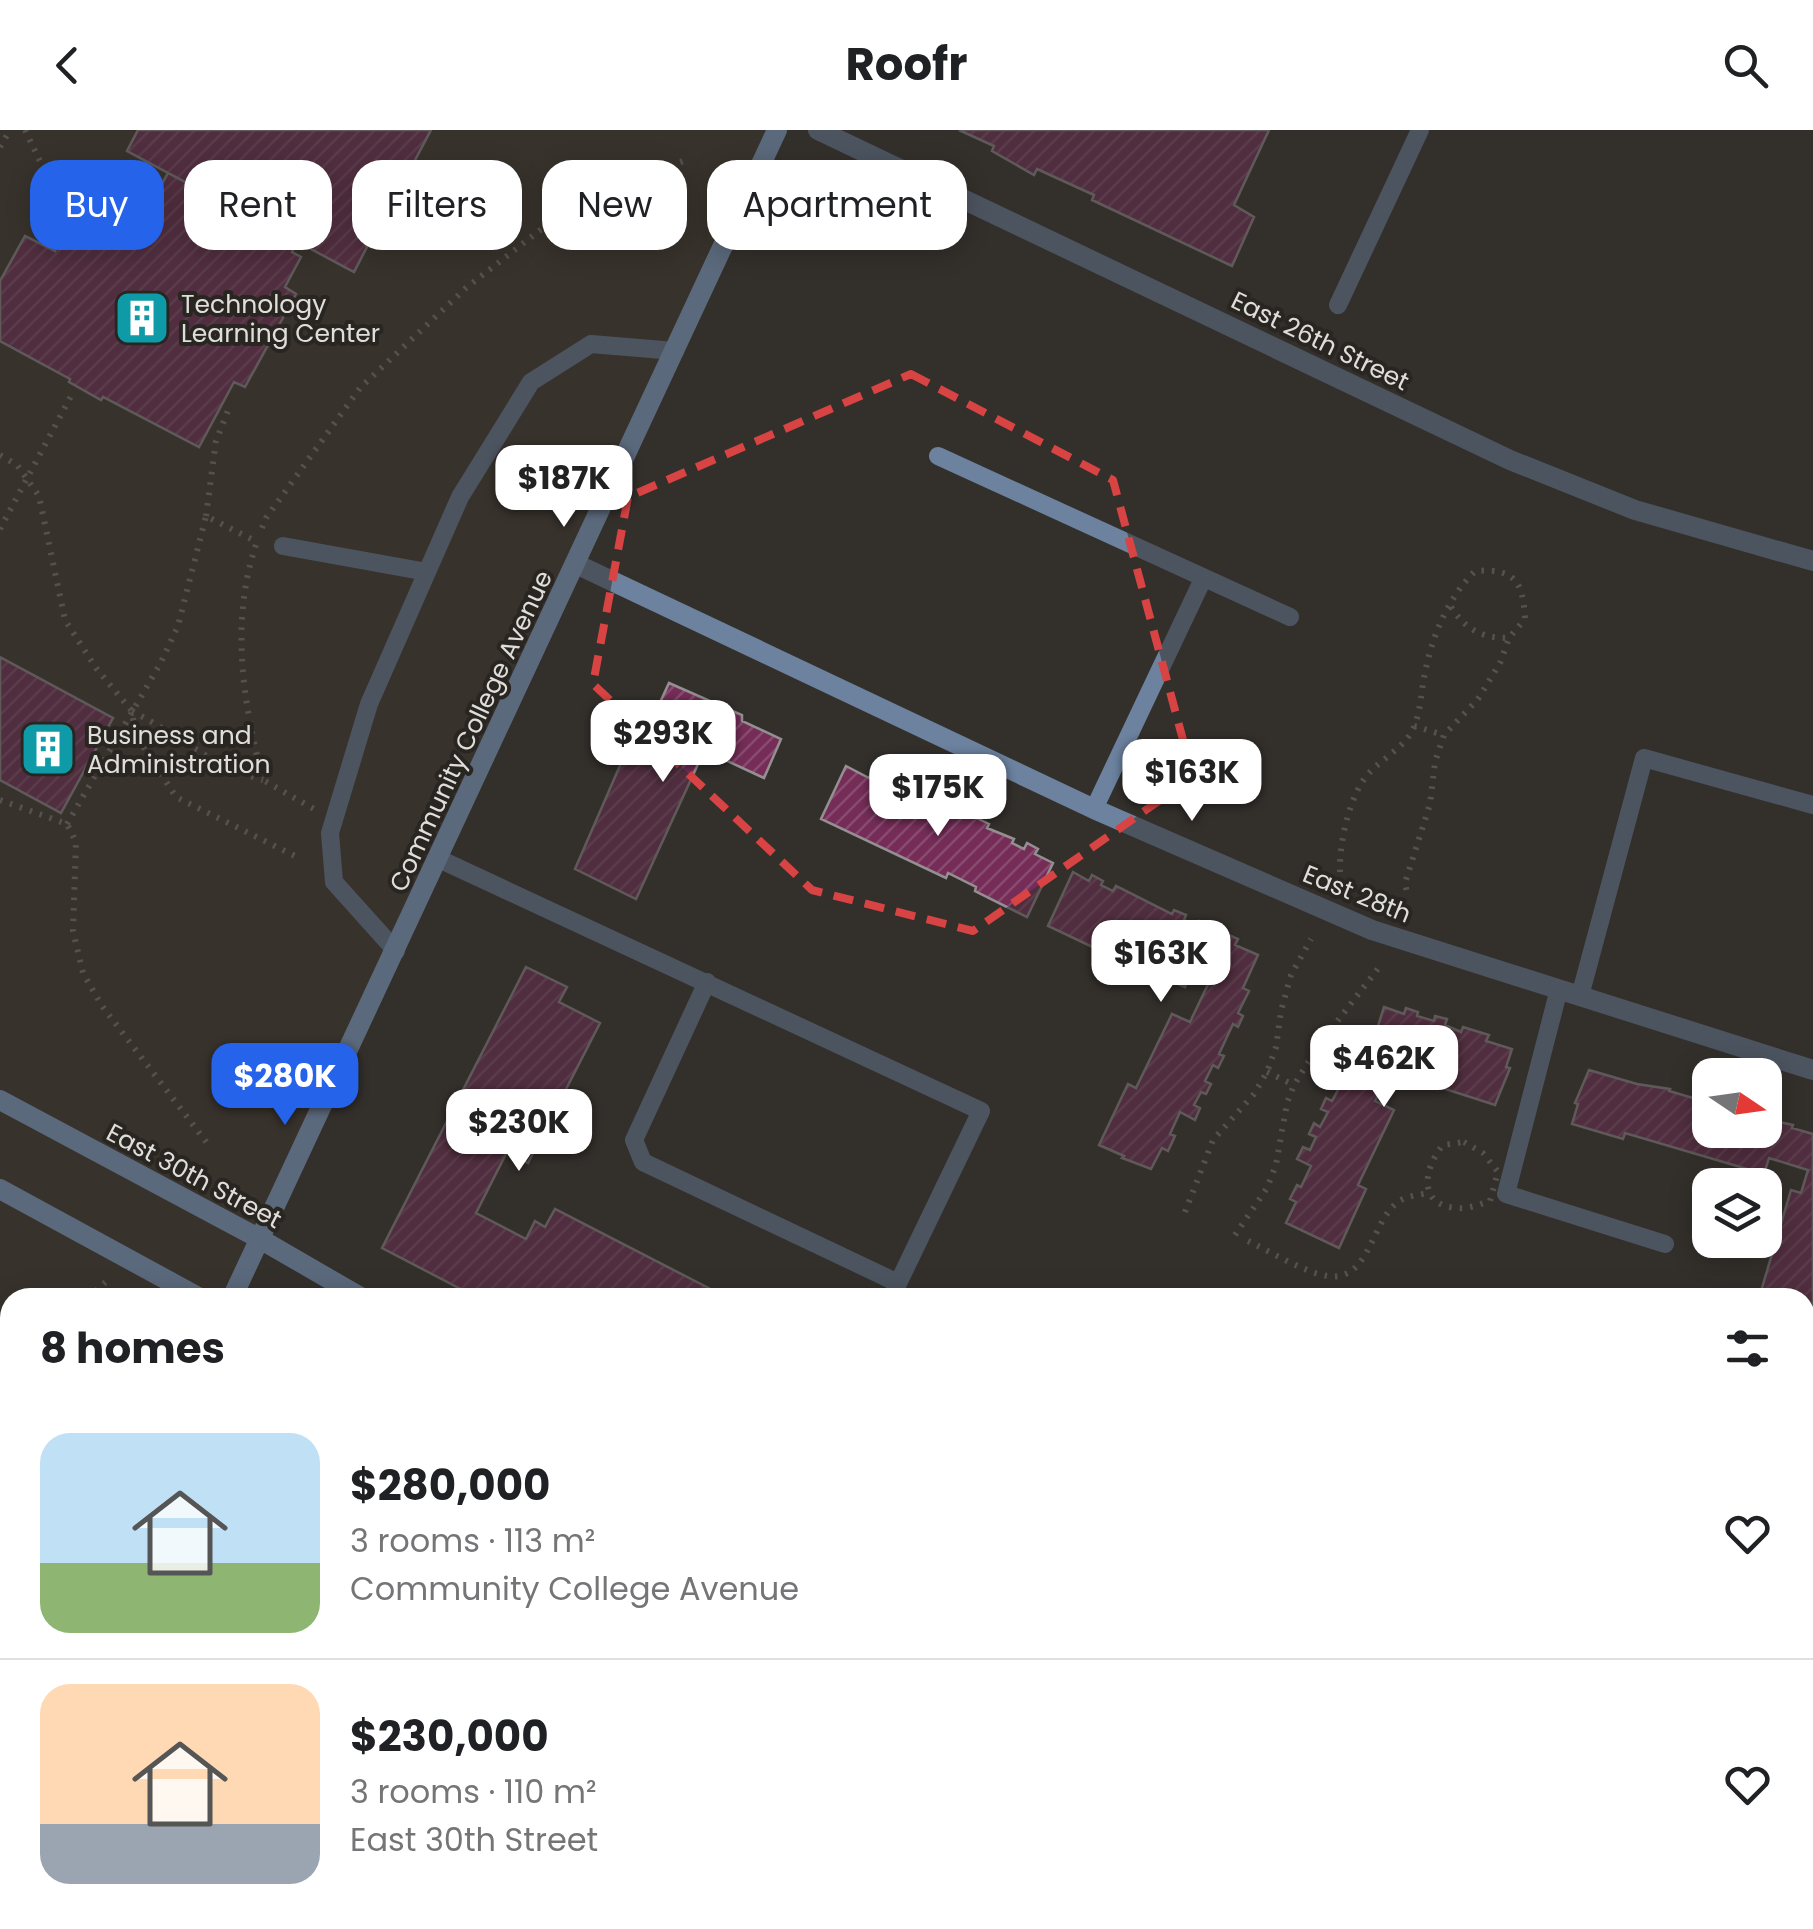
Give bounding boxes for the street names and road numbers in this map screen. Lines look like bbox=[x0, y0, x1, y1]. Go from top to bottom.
street label: East 26th Street bbox=[1225, 283, 1415, 399]
street label: Community College Avenue bbox=[381, 565, 561, 897]
street label: East 28th bbox=[1298, 856, 1416, 932]
street label: East 30th Street bbox=[100, 1115, 288, 1237]

